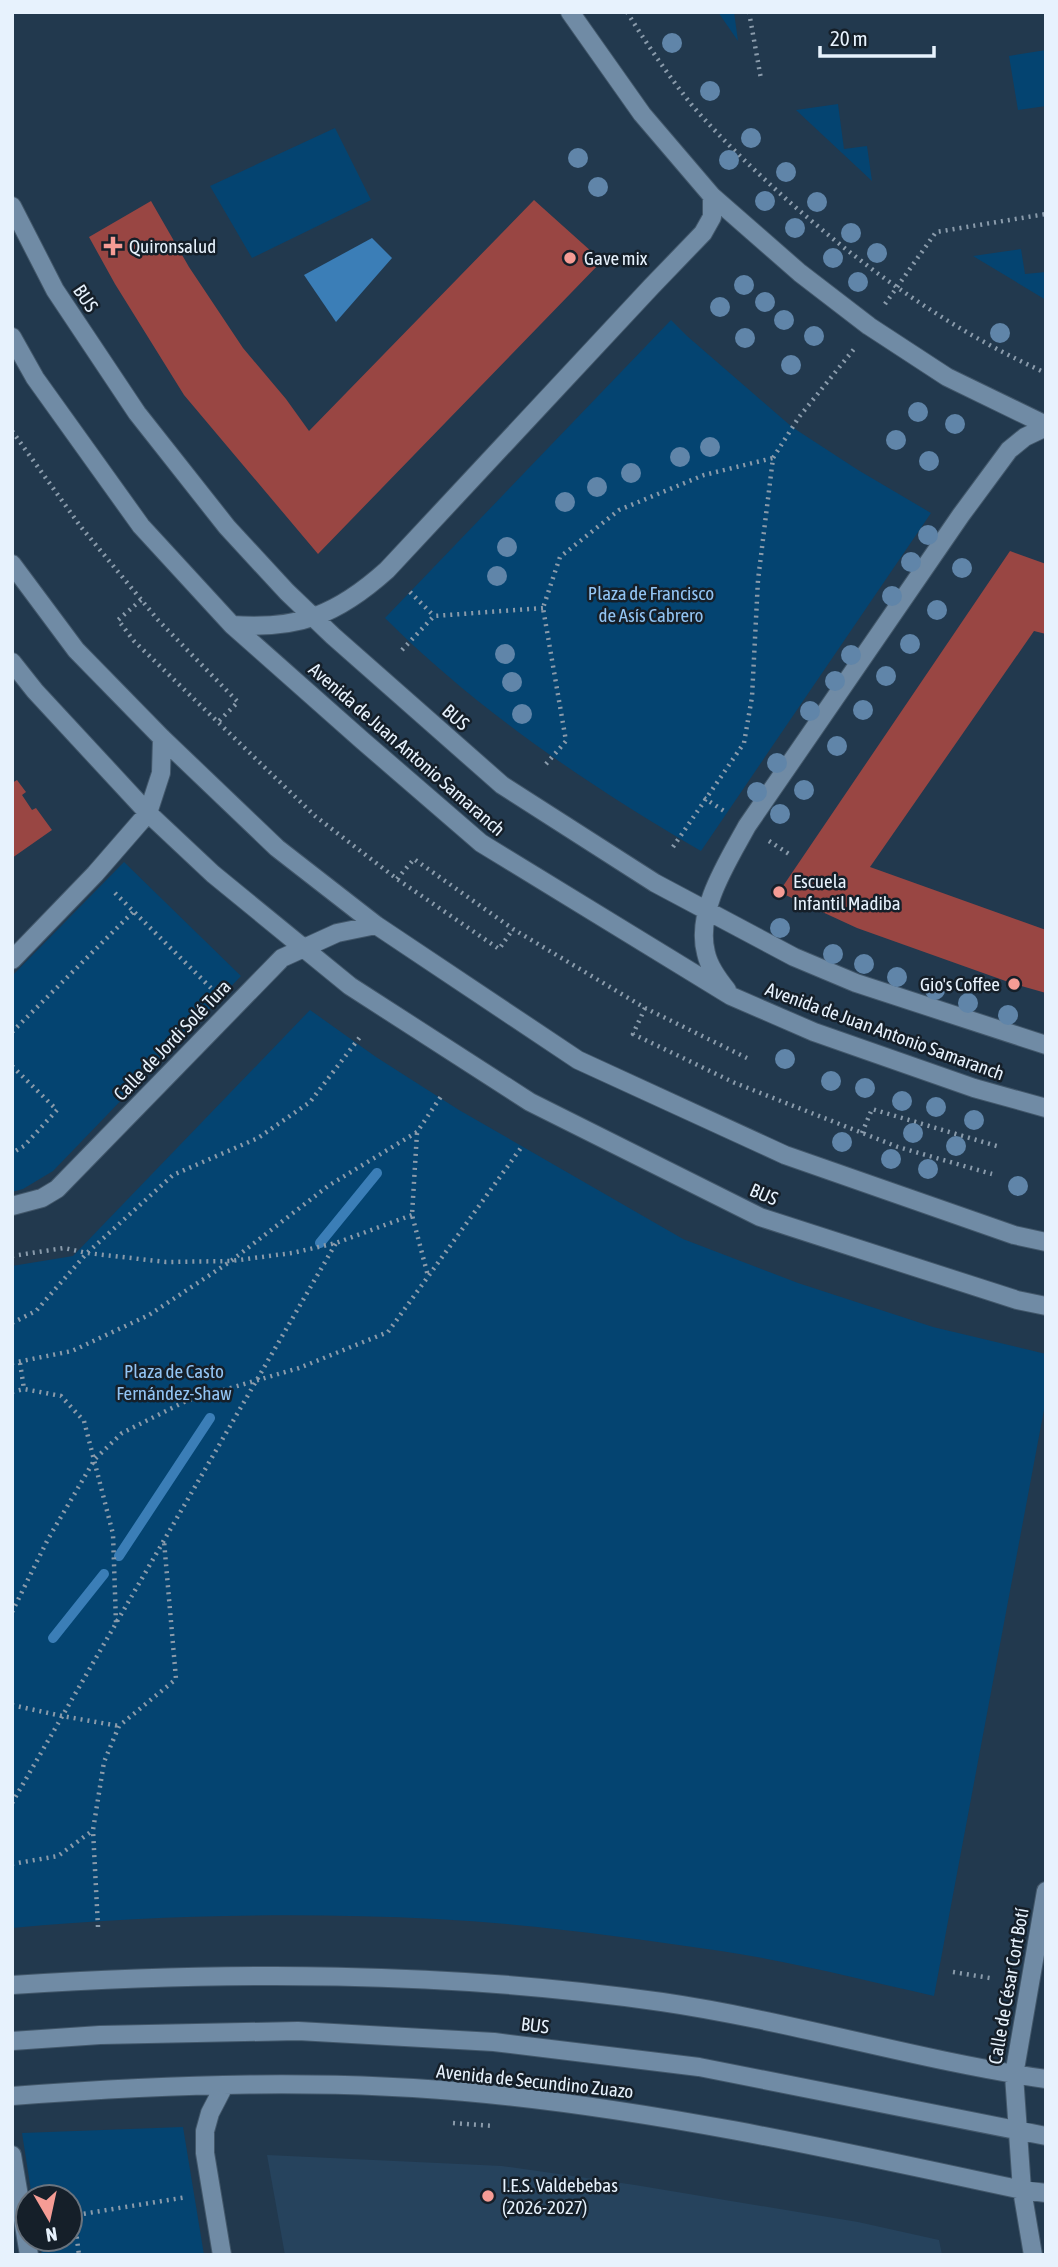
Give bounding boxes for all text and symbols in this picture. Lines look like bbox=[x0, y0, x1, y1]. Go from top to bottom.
scale bar bbox=[820, 14, 934, 58]
text: 20 m bbox=[830, 26, 868, 50]
place label: Quironsalud bbox=[129, 235, 216, 257]
marker: Quironsalud bbox=[103, 236, 123, 256]
place label: Gave mix bbox=[584, 247, 648, 269]
marker: Gave mix bbox=[562, 250, 578, 266]
street label: BUS bbox=[69, 280, 103, 316]
park label: Plaza de Francisco de Asís Cabrero bbox=[588, 582, 714, 626]
street label: Avenida de Juan Antonio Samaranch bbox=[305, 658, 509, 840]
street label: BUS bbox=[438, 699, 474, 735]
place label: Escuela Infantil Madiba bbox=[793, 870, 901, 914]
marker: Escuela Infantil Madiba bbox=[771, 884, 787, 900]
place label: Gio's Coffee bbox=[920, 973, 1000, 995]
street label: Calle de Jordi Solé Tura bbox=[109, 975, 235, 1105]
marker: Gio's Coffee bbox=[1006, 976, 1022, 992]
street label: Avenida de Juan Antonio Samaranch bbox=[763, 977, 1007, 1085]
street label: BUS bbox=[747, 1178, 781, 1210]
park label: Plaza de Casto Fernández-Shaw bbox=[116, 1360, 232, 1404]
street label: Calle de César Cort Botí bbox=[983, 1906, 1033, 2066]
street label: BUS bbox=[520, 2012, 550, 2038]
street label: Avenida de Secundino Zuazo bbox=[435, 2060, 635, 2102]
place label: I.E.S. Valdebebas (2026-2027) bbox=[502, 2174, 618, 2218]
north arrow bbox=[14, 2183, 84, 2253]
marker: I.E.S. Valdebebas (2026-2027) bbox=[480, 2188, 496, 2204]
text: N bbox=[44, 2223, 59, 2247]

